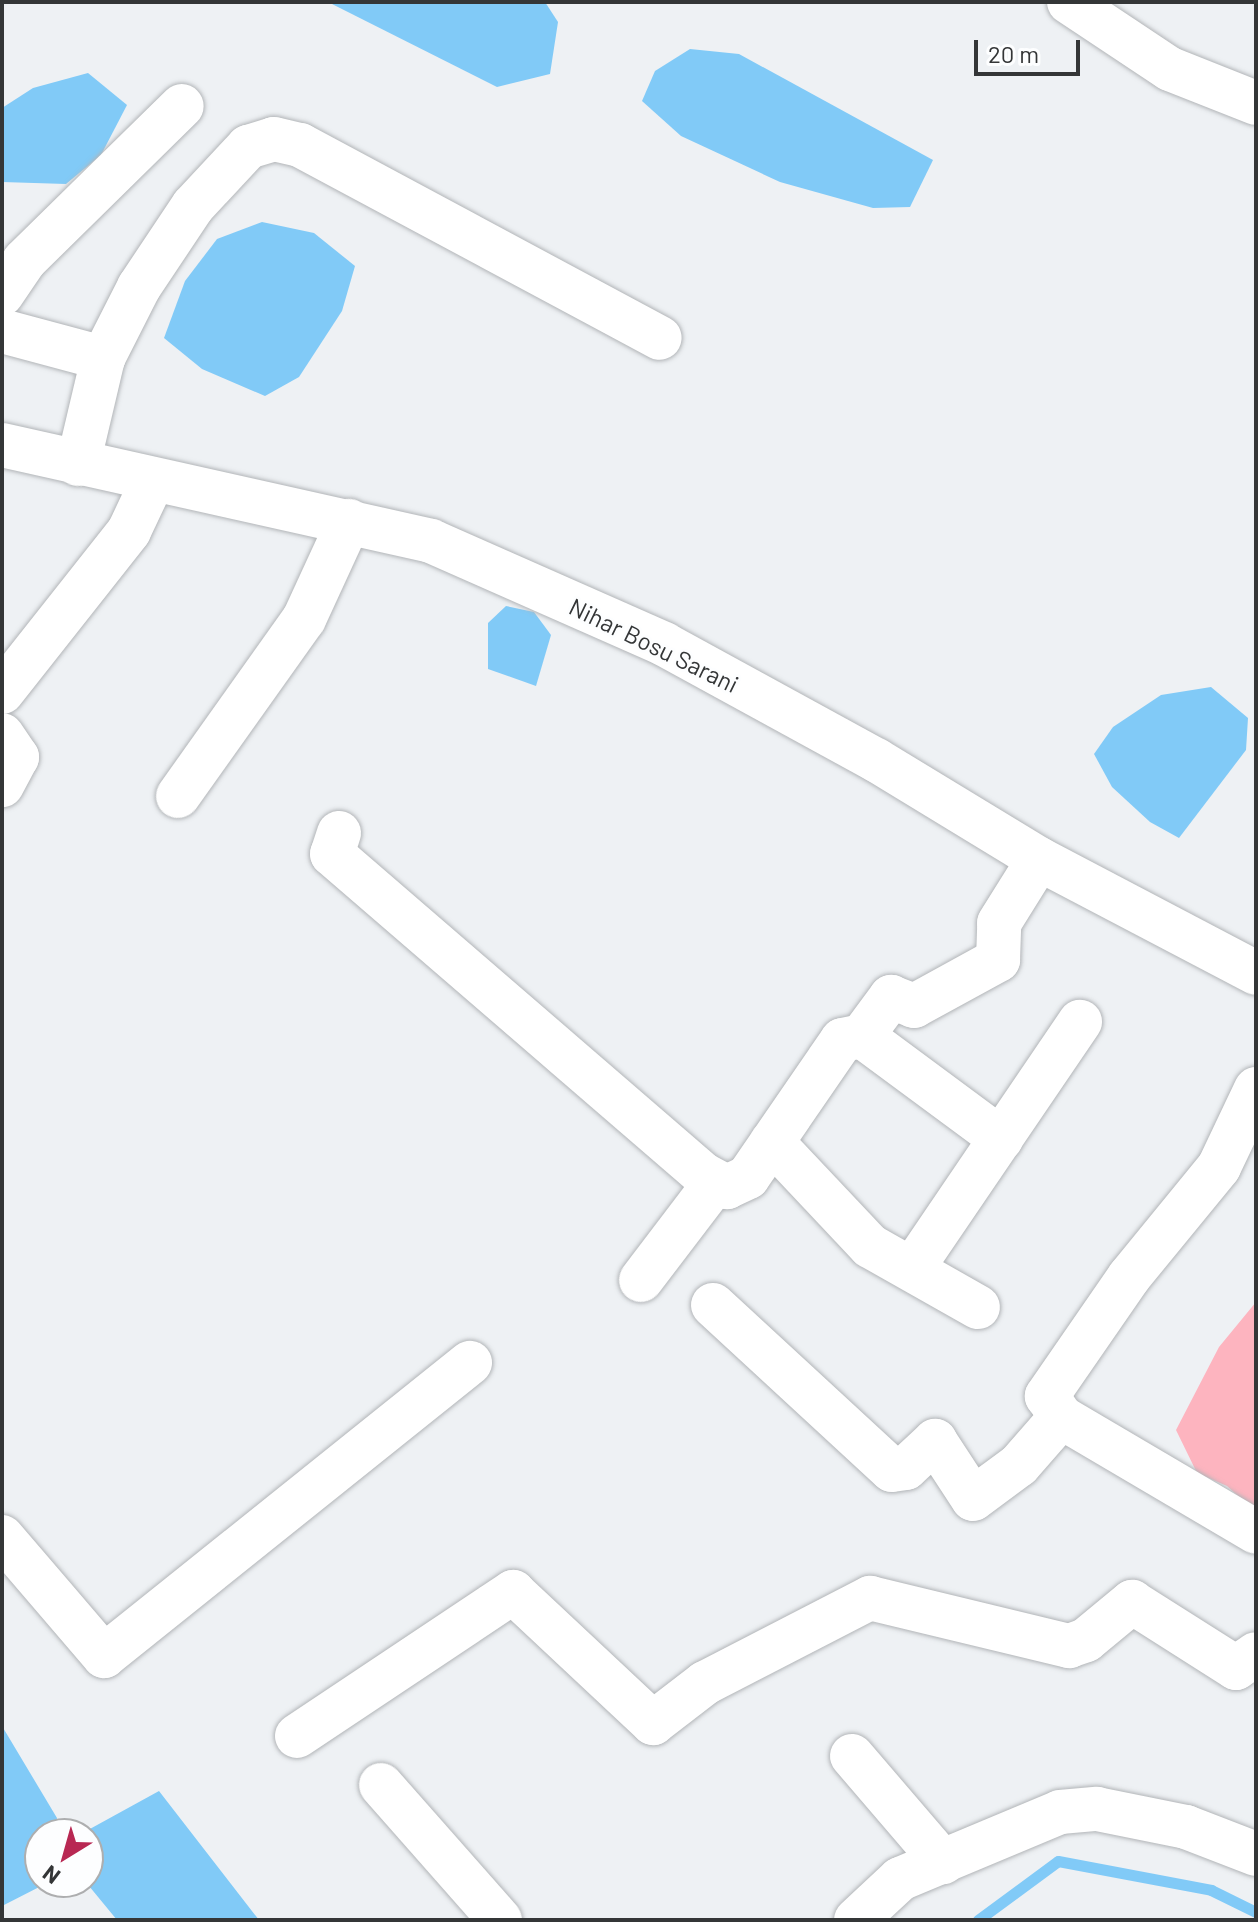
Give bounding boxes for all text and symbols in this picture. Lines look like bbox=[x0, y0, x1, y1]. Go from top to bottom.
scale bar bbox=[978, 24, 1084, 74]
text: 20 m bbox=[988, 39, 1039, 68]
street label: Nihar Bosu Sarani bbox=[565, 592, 743, 698]
north arrow bbox=[24, 1818, 104, 1898]
text: N bbox=[37, 1861, 64, 1890]

